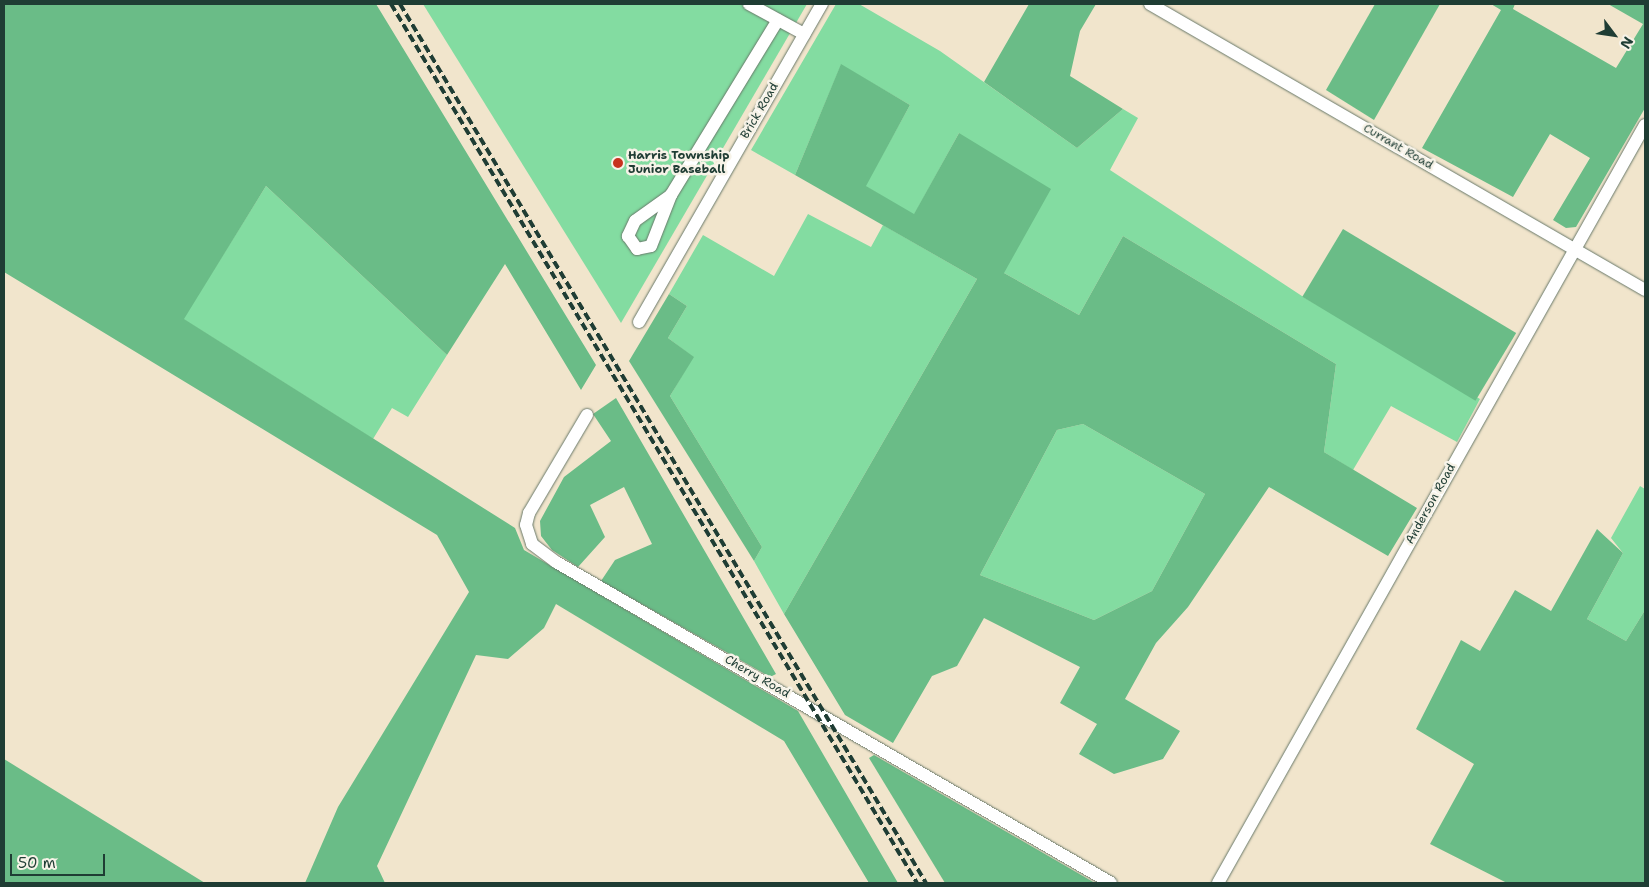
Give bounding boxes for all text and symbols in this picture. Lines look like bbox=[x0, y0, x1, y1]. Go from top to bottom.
north arrow bbox=[1589, 10, 1639, 60]
text: N bbox=[1616, 33, 1637, 52]
street label: Brick Road bbox=[738, 80, 782, 142]
street label: Currant Road bbox=[1361, 121, 1435, 173]
place label: Harris Township Junior Baseball bbox=[628, 149, 729, 177]
marker: Harris Township Junior Baseball bbox=[612, 157, 624, 169]
street label: Anderson Road bbox=[1403, 461, 1459, 547]
street label: Cherry Road bbox=[722, 653, 792, 701]
scale bar bbox=[12, 844, 108, 876]
text: 50 m bbox=[18, 853, 56, 873]

